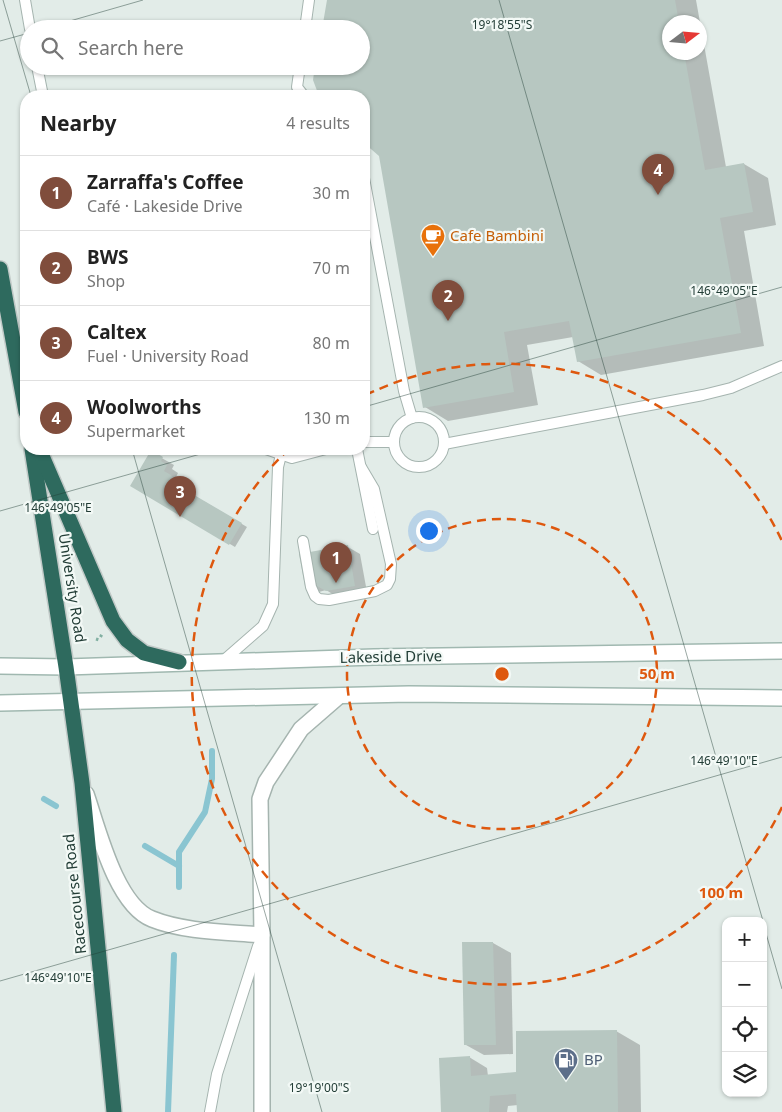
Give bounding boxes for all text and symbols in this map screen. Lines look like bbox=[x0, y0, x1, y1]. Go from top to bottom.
north arrow bbox=[662, 15, 707, 60]
text: 19°18'55"S bbox=[472, 16, 533, 33]
search box bbox=[20, 20, 370, 75]
icon: search bbox=[38, 34, 66, 62]
text: Search here bbox=[78, 35, 184, 61]
text: Nearby bbox=[40, 109, 116, 137]
text: 4 results bbox=[286, 112, 350, 134]
pin: 4 bbox=[642, 154, 674, 195]
text: Zarraffa's Coffee bbox=[87, 169, 244, 195]
text: 1 bbox=[51, 182, 61, 204]
text: 30 m bbox=[313, 182, 350, 204]
text: Café · Lakeside Drive bbox=[87, 195, 243, 217]
cafe icon: Cafe Bambini bbox=[420, 223, 446, 257]
place label: Cafe Bambini bbox=[450, 225, 544, 245]
text: BWS bbox=[87, 244, 128, 270]
text: 2 bbox=[51, 257, 61, 279]
text: 70 m bbox=[313, 257, 350, 279]
text: Shop bbox=[87, 270, 125, 292]
pin: 2 bbox=[432, 280, 464, 321]
text: 146°49'05"E bbox=[690, 282, 758, 299]
text: Caltex bbox=[87, 319, 146, 345]
text: 3 bbox=[51, 332, 61, 354]
text: 80 m bbox=[313, 332, 350, 354]
text: Fuel · University Road bbox=[87, 345, 249, 367]
text: Woolworths bbox=[87, 394, 201, 420]
text: 4 bbox=[51, 407, 61, 429]
text: 130 m bbox=[303, 407, 350, 429]
text: Supermarket bbox=[87, 420, 185, 442]
pin: 3 bbox=[164, 476, 196, 517]
text: 146°49'05"E bbox=[24, 499, 92, 516]
your location bbox=[416, 518, 442, 544]
street label: University Road bbox=[54, 532, 92, 644]
pin: 1 bbox=[320, 542, 352, 583]
street label: Lakeside Drive bbox=[340, 645, 442, 667]
text: 50 m bbox=[639, 663, 675, 683]
centre of rings bbox=[493, 665, 511, 683]
text: 146°49'10"E bbox=[690, 752, 758, 769]
street label: Racecourse Road bbox=[58, 833, 90, 955]
text: 100 m bbox=[699, 882, 743, 902]
map controls bbox=[722, 917, 767, 1097]
button: + bbox=[722, 917, 767, 962]
button: − bbox=[722, 962, 767, 1007]
text: 146°49'10"E bbox=[24, 969, 92, 986]
button: locate bbox=[722, 1007, 767, 1052]
fuel station icon: BP bbox=[553, 1047, 579, 1081]
place label: BP bbox=[584, 1049, 603, 1069]
button: layers bbox=[722, 1052, 767, 1097]
text: 19°19'00"S bbox=[289, 1079, 350, 1096]

